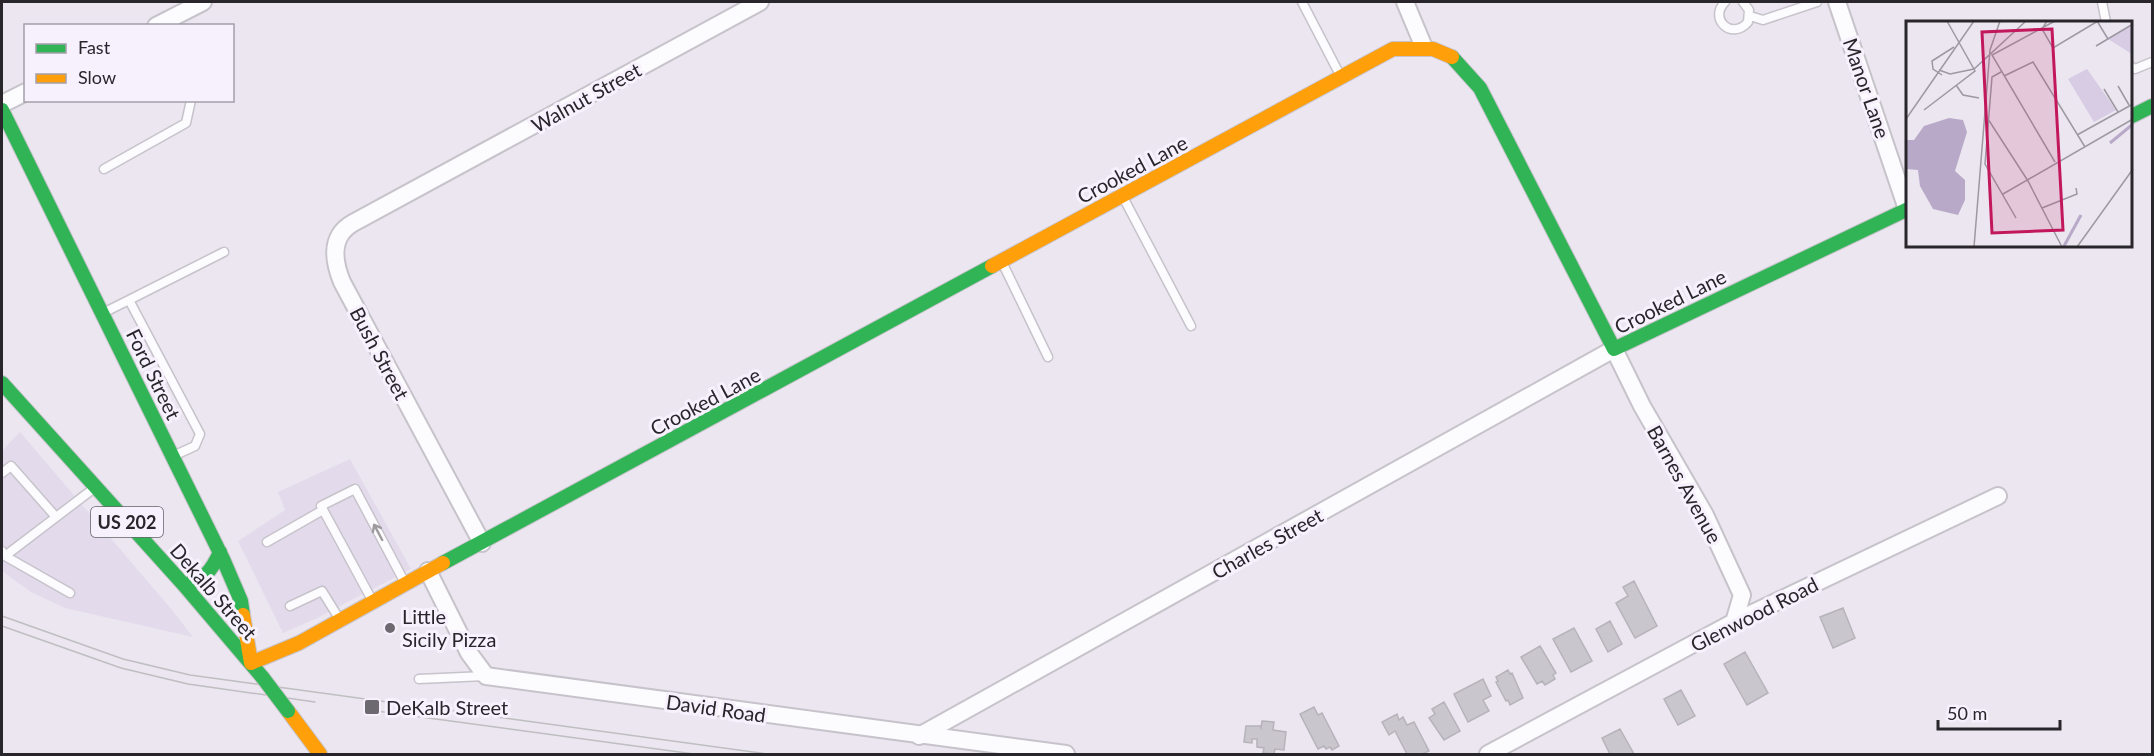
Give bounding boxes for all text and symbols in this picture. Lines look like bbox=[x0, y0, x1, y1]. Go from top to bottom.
inset map bbox=[1906, 21, 2133, 248]
legend bbox=[24, 24, 234, 102]
street label: Manor Lane bbox=[1839, 35, 1895, 141]
text: Fast bbox=[78, 36, 111, 58]
street label: Walnut Street bbox=[527, 57, 645, 137]
text: Slow bbox=[78, 66, 116, 88]
street label: Crooked Lane bbox=[1073, 130, 1191, 208]
street label: Crooked Lane bbox=[1610, 264, 1730, 338]
street label: Bush Street bbox=[346, 303, 414, 403]
street label: Ford Street bbox=[122, 325, 186, 423]
street label: Crooked Lane bbox=[646, 362, 764, 440]
street label: Barnes Avenue bbox=[1643, 421, 1727, 547]
street label: Charles Street bbox=[1207, 503, 1327, 583]
road number: US 202 bbox=[91, 507, 163, 537]
one-way arrow bbox=[372, 523, 383, 541]
street label: Dekalb Street bbox=[166, 538, 262, 644]
street label: Glenwood Road bbox=[1686, 572, 1822, 656]
place label: Little Sicily Pizza bbox=[402, 604, 496, 651]
marker: Little Sicily Pizza bbox=[383, 621, 397, 635]
street label: David Road bbox=[665, 689, 767, 727]
scale bar bbox=[1938, 693, 2060, 731]
place label: DeKalb Street bbox=[386, 695, 508, 719]
marker: DeKalb Street bbox=[363, 698, 381, 716]
text: 50 m bbox=[1947, 702, 1987, 724]

